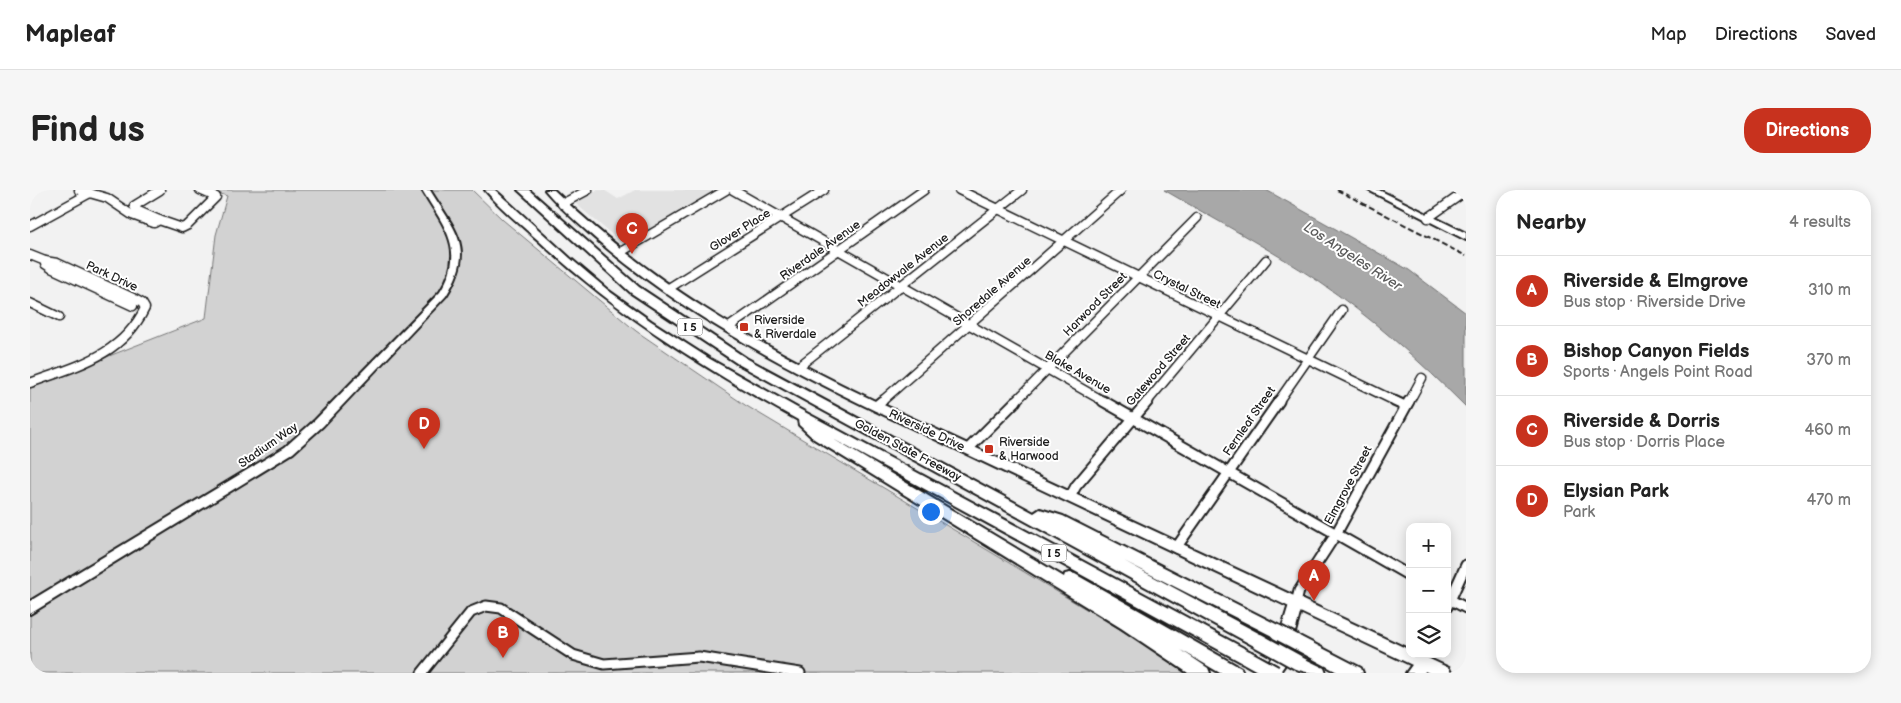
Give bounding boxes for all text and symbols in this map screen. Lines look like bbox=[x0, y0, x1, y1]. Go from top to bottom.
text: Mapleaf bbox=[25, 20, 116, 49]
text: Map bbox=[1651, 24, 1687, 45]
text: Directions bbox=[1715, 24, 1797, 45]
text: Saved bbox=[1825, 24, 1876, 45]
button: Directions bbox=[1744, 108, 1871, 153]
text: Find us bbox=[30, 109, 145, 152]
street label: Glover Place bbox=[707, 206, 774, 255]
text: Nearby bbox=[1516, 210, 1586, 235]
pin: C bbox=[616, 213, 648, 254]
text: 4 results bbox=[1789, 213, 1851, 232]
street label: Riverdale Avenue bbox=[777, 217, 863, 284]
water label: Los Angeles River bbox=[1301, 218, 1406, 295]
street label: Meadowvale Avenue bbox=[855, 230, 952, 311]
street label: Shoredale Avenue bbox=[950, 253, 1035, 329]
street label: Park Drive bbox=[83, 258, 140, 295]
street label: Crystal Street bbox=[1150, 267, 1223, 312]
street label: Harwood Street bbox=[1060, 269, 1131, 339]
text: Riverside & Elmgrove bbox=[1563, 270, 1748, 293]
text: A bbox=[1527, 281, 1537, 300]
text: 310 m bbox=[1808, 281, 1851, 300]
text: Bus stop · Riverside Drive bbox=[1563, 293, 1746, 312]
place label: Riverside & Riverdale bbox=[754, 313, 816, 342]
road number: I 5 bbox=[678, 318, 702, 336]
marker: Riverside & Riverdale bbox=[738, 321, 750, 333]
street label: Gatewood Street bbox=[1123, 331, 1194, 409]
text: Bishop Canyon Fields bbox=[1563, 340, 1749, 363]
street label: Blake Avenue bbox=[1042, 347, 1114, 397]
text: B bbox=[1526, 351, 1538, 370]
text: 370 m bbox=[1806, 351, 1851, 370]
text: Sports · Angels Point Road bbox=[1563, 363, 1753, 382]
street label: Fernleaf Street bbox=[1220, 383, 1279, 459]
street label: Riverside Drive bbox=[886, 406, 967, 455]
pin: D bbox=[408, 408, 440, 449]
text: Riverside & Dorris bbox=[1563, 410, 1720, 433]
street label: Golden State Freeway bbox=[852, 416, 964, 485]
street label: Stadium Way bbox=[236, 419, 301, 471]
text: C bbox=[1526, 421, 1538, 440]
text: 460 m bbox=[1805, 421, 1851, 440]
text: Bus stop · Dorris Place bbox=[1563, 433, 1725, 452]
place label: Riverside & Harwood bbox=[999, 435, 1059, 464]
marker: Riverside & Harwood bbox=[983, 443, 995, 455]
street label: Elmgrove Street bbox=[1321, 443, 1376, 527]
text: Elysian Park bbox=[1563, 480, 1669, 503]
text: D bbox=[1526, 491, 1538, 510]
text: 470 m bbox=[1806, 491, 1851, 510]
your location bbox=[918, 499, 944, 525]
text: Park bbox=[1563, 503, 1595, 522]
map controls bbox=[1406, 523, 1451, 658]
button: + bbox=[1406, 523, 1451, 568]
road number: I 5 bbox=[1042, 544, 1066, 562]
pin: A bbox=[1298, 560, 1330, 601]
button: − bbox=[1406, 568, 1451, 613]
button: layers bbox=[1406, 613, 1451, 658]
pin: B bbox=[487, 617, 519, 658]

